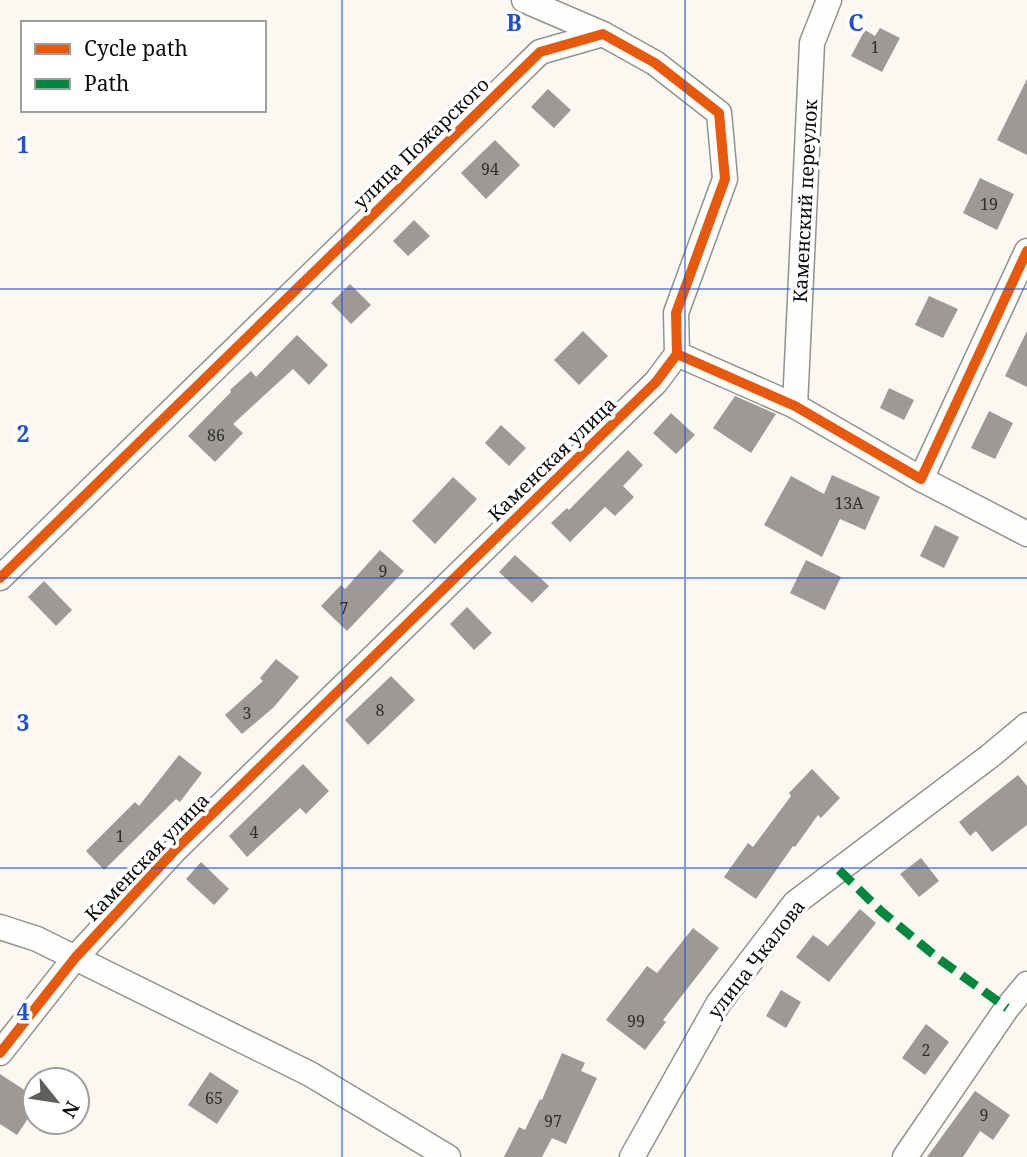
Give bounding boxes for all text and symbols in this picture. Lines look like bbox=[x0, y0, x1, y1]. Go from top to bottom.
text: B bbox=[506, 6, 522, 38]
text: C bbox=[848, 6, 864, 38]
legend bbox=[21, 21, 266, 112]
text: Cycle path bbox=[84, 34, 188, 62]
house number: 1 bbox=[871, 36, 879, 58]
text: Path bbox=[84, 69, 129, 97]
street label: улица Пожарского bbox=[347, 71, 495, 215]
street label: Каменский переулок bbox=[787, 98, 823, 303]
text: 1 bbox=[17, 128, 30, 160]
house number: 94 bbox=[481, 158, 499, 180]
house number: 19 bbox=[980, 193, 998, 215]
street label: Каменская улица bbox=[482, 391, 622, 527]
text: 2 bbox=[17, 417, 30, 449]
house number: 86 bbox=[207, 424, 225, 446]
house number: 13А bbox=[834, 492, 864, 514]
house number: 9 bbox=[379, 560, 387, 582]
house number: 7 bbox=[340, 597, 349, 619]
house number: 8 bbox=[376, 699, 385, 721]
house number: 3 bbox=[243, 702, 252, 724]
text: 3 bbox=[17, 706, 30, 738]
street label: Каменская улица bbox=[79, 787, 215, 927]
house number: 4 bbox=[250, 821, 259, 843]
house number: 1 bbox=[116, 825, 124, 847]
street label: улица Чкалова bbox=[701, 894, 811, 1024]
text: 4 bbox=[17, 995, 30, 1027]
house number: 99 bbox=[627, 1010, 645, 1032]
house number: 2 bbox=[922, 1039, 930, 1061]
north arrow bbox=[21, 1066, 91, 1136]
house number: 65 bbox=[205, 1087, 223, 1109]
text: N bbox=[56, 1097, 86, 1123]
house number: 9 bbox=[980, 1104, 988, 1126]
house number: 97 bbox=[544, 1110, 562, 1132]

